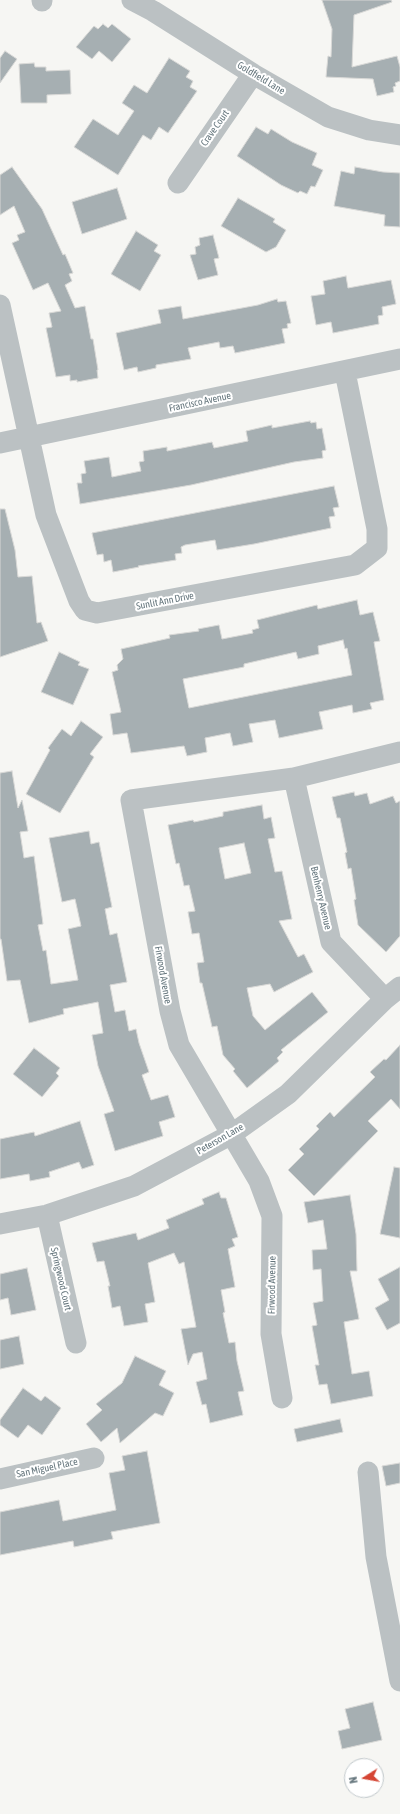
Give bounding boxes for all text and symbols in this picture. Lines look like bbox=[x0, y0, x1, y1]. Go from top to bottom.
street label: Goldfield Lane bbox=[235, 59, 287, 97]
street label: Crave Court bbox=[198, 108, 232, 148]
street label: Francisco Avenue bbox=[168, 390, 232, 414]
street label: Sunlit Ann Drive bbox=[135, 590, 195, 612]
street label: Benhenry Avenue bbox=[308, 865, 334, 931]
street label: Firwood Avenue bbox=[152, 945, 174, 1005]
street label: Peterson Lane bbox=[194, 1121, 246, 1157]
street label: Springwood Court bbox=[48, 1246, 74, 1312]
street label: Firwood Avenue bbox=[265, 1256, 279, 1314]
street label: San Miguel Place bbox=[15, 1456, 79, 1480]
north arrow bbox=[344, 1758, 384, 1798]
text: N bbox=[347, 1776, 360, 1784]

